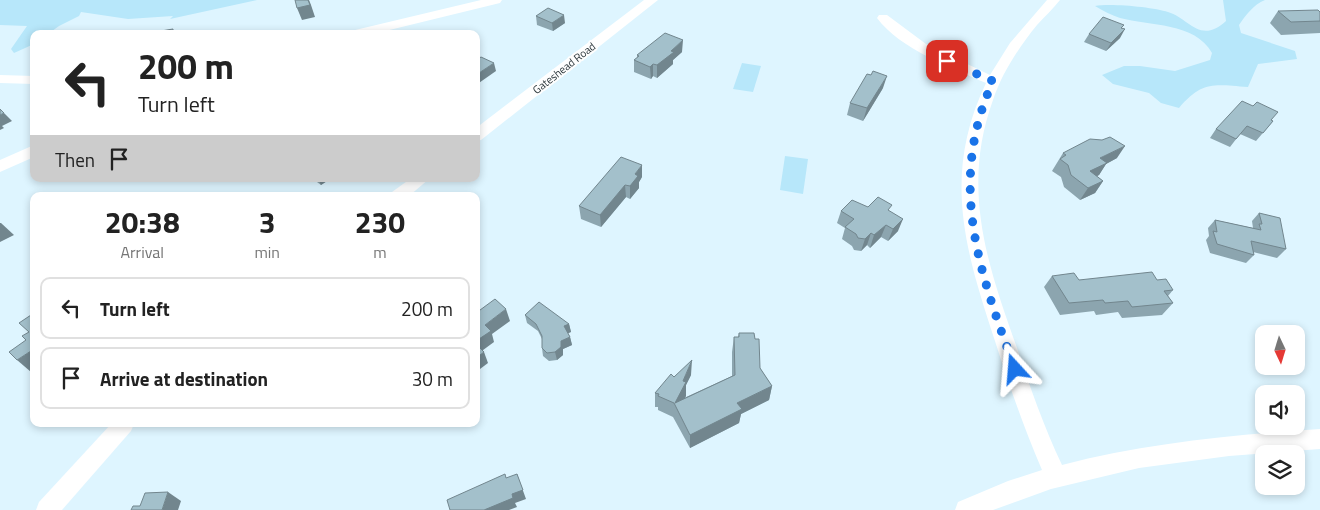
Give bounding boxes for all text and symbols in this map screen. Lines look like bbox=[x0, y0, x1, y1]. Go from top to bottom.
street label: Gateshead Road bbox=[529, 38, 599, 98]
text: 200 m bbox=[138, 39, 234, 93]
pin bbox=[926, 40, 968, 82]
icon: arrive bbox=[933, 47, 961, 75]
icon: left bbox=[55, 50, 120, 115]
text: Turn left bbox=[138, 87, 215, 121]
text: Then bbox=[55, 145, 95, 174]
icon: arrive bbox=[105, 145, 133, 173]
text: 20:38 bbox=[105, 199, 180, 245]
text: 3 bbox=[259, 199, 276, 245]
text: 230 bbox=[355, 199, 405, 245]
text: Arrival bbox=[121, 240, 164, 264]
text: min bbox=[254, 240, 280, 264]
text: m bbox=[373, 240, 387, 264]
icon: left bbox=[57, 294, 85, 322]
text: Turn left bbox=[100, 294, 170, 323]
text: 200 m bbox=[401, 294, 453, 323]
north arrow bbox=[1255, 325, 1305, 375]
map controls bbox=[1255, 325, 1305, 495]
position arrow bbox=[988, 342, 1040, 394]
icon: arrive bbox=[57, 364, 85, 392]
text: Arrive at destination bbox=[100, 364, 268, 393]
text: 30 m bbox=[412, 364, 453, 393]
button: sound bbox=[1255, 385, 1305, 435]
button: layers bbox=[1255, 445, 1305, 495]

